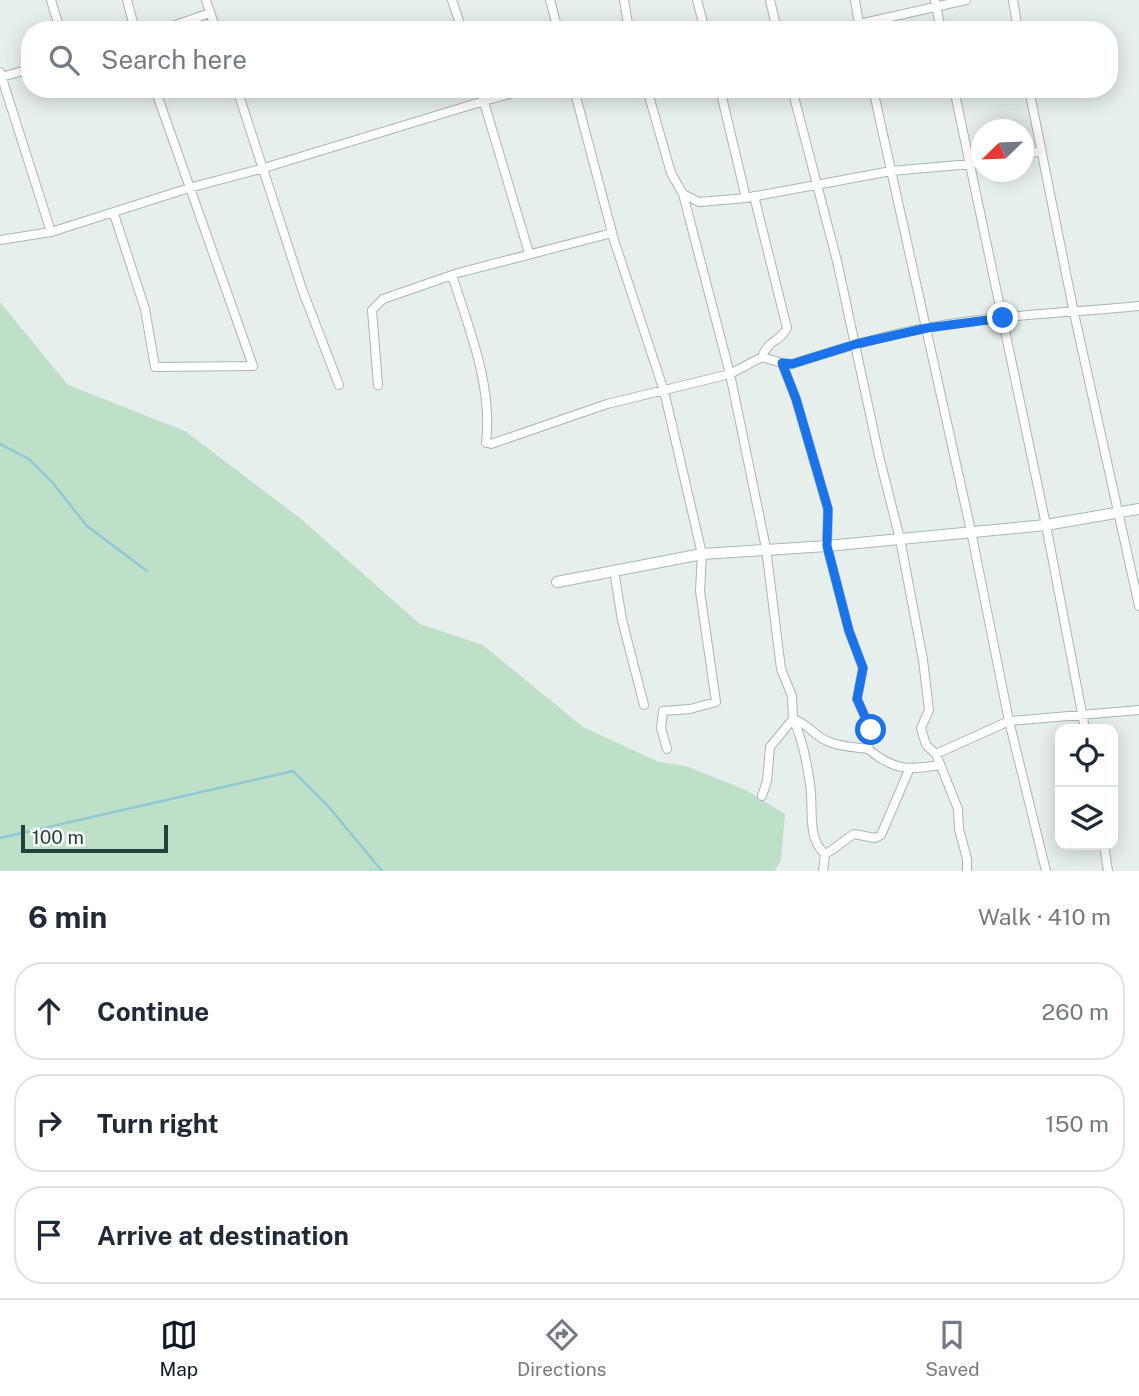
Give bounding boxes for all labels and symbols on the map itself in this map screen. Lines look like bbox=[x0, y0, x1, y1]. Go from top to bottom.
north arrow bbox=[971, 119, 1034, 182]
route end bbox=[987, 302, 1018, 333]
route start bbox=[855, 714, 886, 745]
scale bar bbox=[21, 822, 168, 854]

